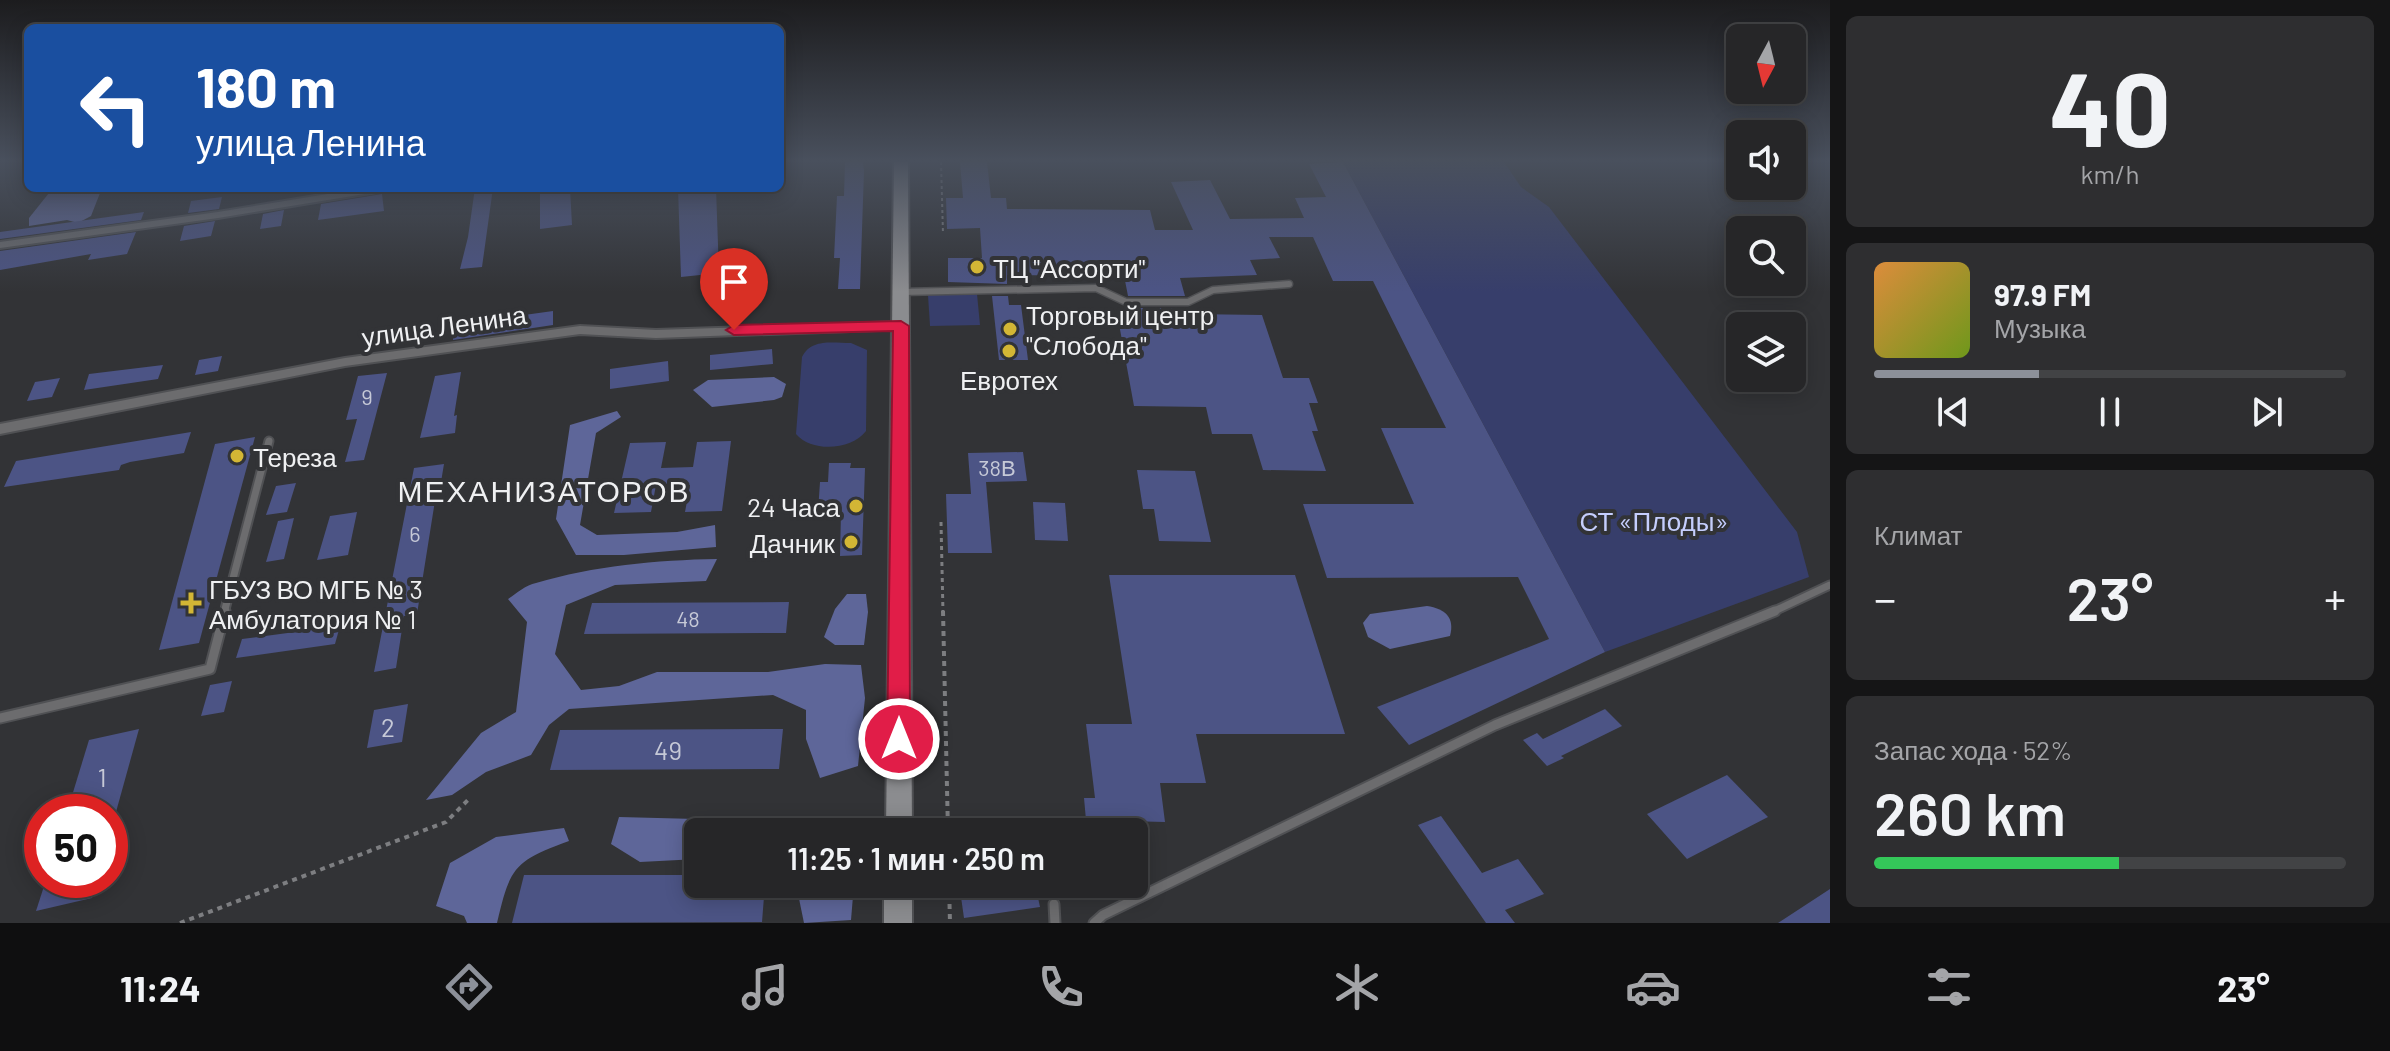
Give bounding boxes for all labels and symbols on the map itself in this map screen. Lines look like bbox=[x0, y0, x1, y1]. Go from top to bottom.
north arrow bbox=[1726, 24, 1806, 104]
pin bbox=[700, 248, 768, 330]
place label: ТЦ "Ассорти" bbox=[993, 252, 1146, 283]
marker: ТЦ "Ассорти" bbox=[968, 258, 986, 276]
street label: улица Ленина bbox=[360, 298, 529, 352]
place label: Торговый центр "Слобода" bbox=[1026, 299, 1214, 360]
marker: Торговый центр "Слобода" bbox=[1001, 320, 1019, 338]
marker: Евротех bbox=[1000, 342, 1018, 360]
place label: Евротех bbox=[960, 364, 1058, 395]
house number: 9 bbox=[361, 383, 373, 409]
place label: Тереза bbox=[253, 441, 337, 472]
marker: Тереза bbox=[228, 447, 246, 465]
house number: 38В bbox=[978, 454, 1016, 480]
district label: МЕХАНИЗАТОРОВ bbox=[397, 472, 691, 508]
place label: 24 Часа bbox=[747, 491, 841, 522]
marker: 24 Часа bbox=[847, 497, 865, 515]
park label: СТ «Плоды» bbox=[1580, 505, 1728, 536]
house number: 6 bbox=[409, 520, 421, 546]
place label: Дачник bbox=[750, 527, 836, 558]
marker: Дачник bbox=[842, 533, 860, 551]
place label: ГБУЗ ВО МГБ № 3 Амбулатория № 1 bbox=[209, 573, 423, 634]
marker: ГБУЗ ВО МГБ № 3 Амбулатория № 1 bbox=[180, 592, 202, 614]
house number: 48 bbox=[676, 605, 700, 631]
position arrow bbox=[857, 697, 941, 781]
house number: 2 bbox=[381, 711, 395, 742]
house number: 49 bbox=[654, 734, 682, 765]
house number: 1 bbox=[97, 761, 107, 792]
speed limit sign: 50 bbox=[24, 794, 128, 898]

